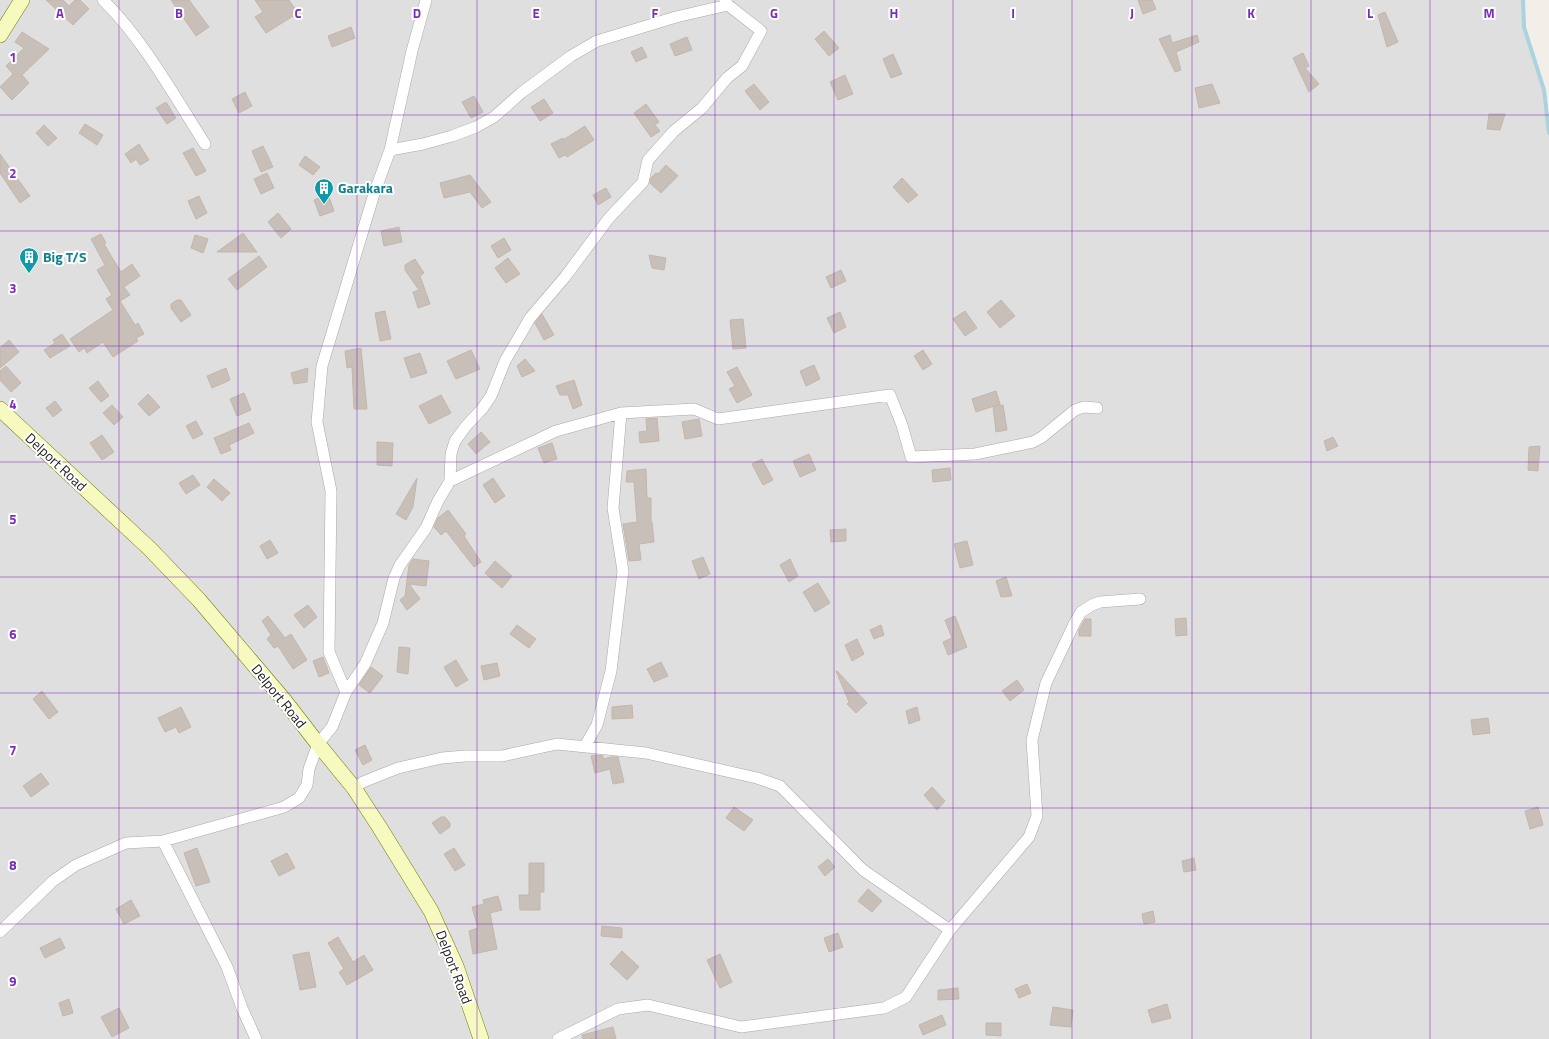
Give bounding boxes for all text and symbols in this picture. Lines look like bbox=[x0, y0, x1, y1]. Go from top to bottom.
text: A bbox=[56, 3, 64, 23]
text: B bbox=[175, 3, 183, 23]
text: C bbox=[294, 3, 302, 23]
text: D bbox=[413, 3, 421, 23]
text: E bbox=[532, 3, 540, 23]
text: F bbox=[652, 3, 659, 23]
text: G bbox=[770, 3, 778, 23]
text: H bbox=[890, 3, 898, 23]
text: I bbox=[1011, 3, 1015, 23]
text: J bbox=[1130, 3, 1134, 23]
text: K bbox=[1247, 3, 1255, 23]
text: L bbox=[1367, 3, 1373, 23]
text: M bbox=[1483, 3, 1495, 23]
text: 1 bbox=[9, 47, 17, 67]
text: 2 bbox=[9, 163, 17, 183]
building icon: Garakara bbox=[313, 177, 335, 205]
place label: Garakara bbox=[338, 177, 393, 198]
building icon: Big T/S bbox=[18, 246, 40, 274]
place label: Big T/S bbox=[43, 246, 87, 267]
text: 3 bbox=[9, 278, 17, 298]
text: 4 bbox=[9, 394, 17, 414]
street label: Delport Road bbox=[21, 428, 92, 496]
text: 5 bbox=[9, 509, 17, 529]
text: 6 bbox=[9, 624, 17, 644]
street label: Delport Road bbox=[247, 659, 312, 732]
text: 7 bbox=[9, 740, 17, 760]
text: 8 bbox=[9, 855, 17, 875]
street label: Delport Road bbox=[431, 927, 478, 1007]
text: 9 bbox=[9, 971, 17, 991]

